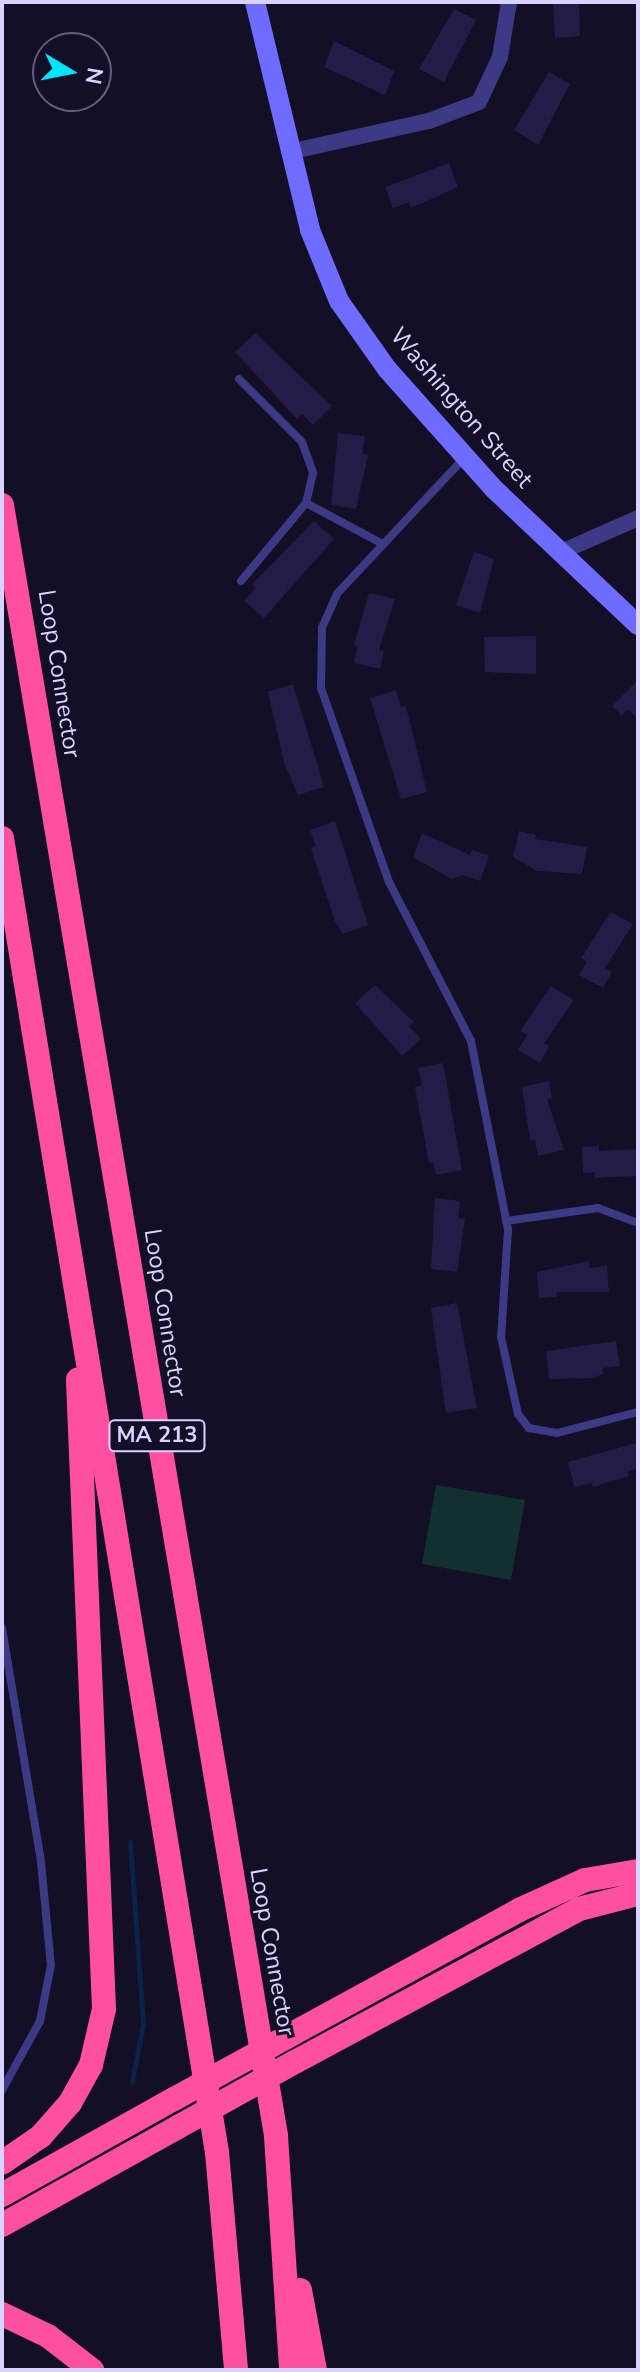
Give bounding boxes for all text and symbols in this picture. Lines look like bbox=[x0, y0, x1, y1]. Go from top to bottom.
north arrow bbox=[32, 32, 112, 112]
text: N bbox=[77, 65, 110, 87]
street label: Washington Street bbox=[384, 322, 538, 494]
street label: Loop Connector bbox=[31, 588, 87, 760]
street label: Loop Connector bbox=[137, 1227, 193, 1399]
road number: MA 213 bbox=[107, 1418, 207, 1454]
street label: Loop Connector bbox=[243, 1866, 301, 2038]

